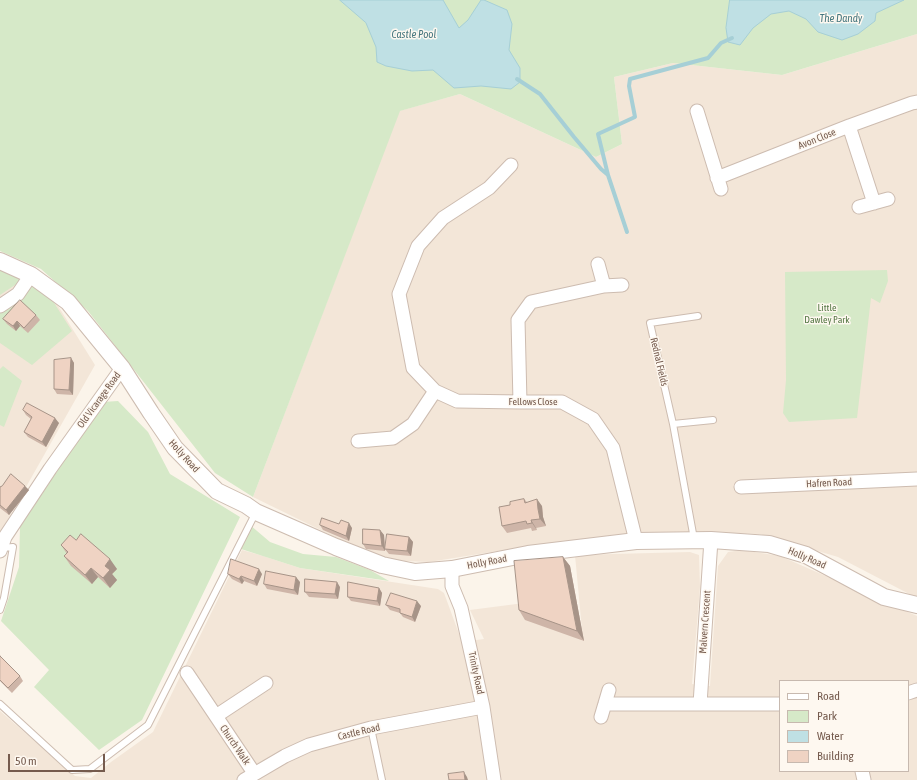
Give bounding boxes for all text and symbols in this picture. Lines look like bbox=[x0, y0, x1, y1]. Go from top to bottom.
water label: The Dandy bbox=[820, 12, 862, 26]
water label: Castle Pool bbox=[392, 28, 436, 42]
street label: Avon Close bbox=[796, 126, 838, 152]
park label: Little Dawley Park bbox=[804, 302, 850, 326]
street label: Rednal Fields bbox=[648, 337, 670, 387]
street label: Old Vicarage Road bbox=[75, 370, 123, 430]
street label: Fellows Close bbox=[509, 396, 557, 408]
street label: Holly Road bbox=[166, 437, 202, 475]
street label: Hafren Road bbox=[806, 476, 852, 490]
street label: Holly Road bbox=[786, 545, 828, 571]
street label: Holly Road bbox=[466, 552, 508, 572]
street label: Malvern Crescent bbox=[697, 590, 713, 654]
street label: Trinity Road bbox=[466, 650, 486, 696]
legend bbox=[779, 680, 909, 772]
text: Road bbox=[817, 689, 840, 703]
text: Park bbox=[817, 709, 837, 723]
street label: Castle Road bbox=[337, 721, 381, 743]
street label: Church Walk bbox=[217, 723, 253, 767]
text: Water bbox=[817, 729, 843, 743]
scale bar bbox=[10, 746, 107, 772]
text: Building bbox=[817, 749, 854, 763]
text: 50 m bbox=[15, 754, 37, 768]

